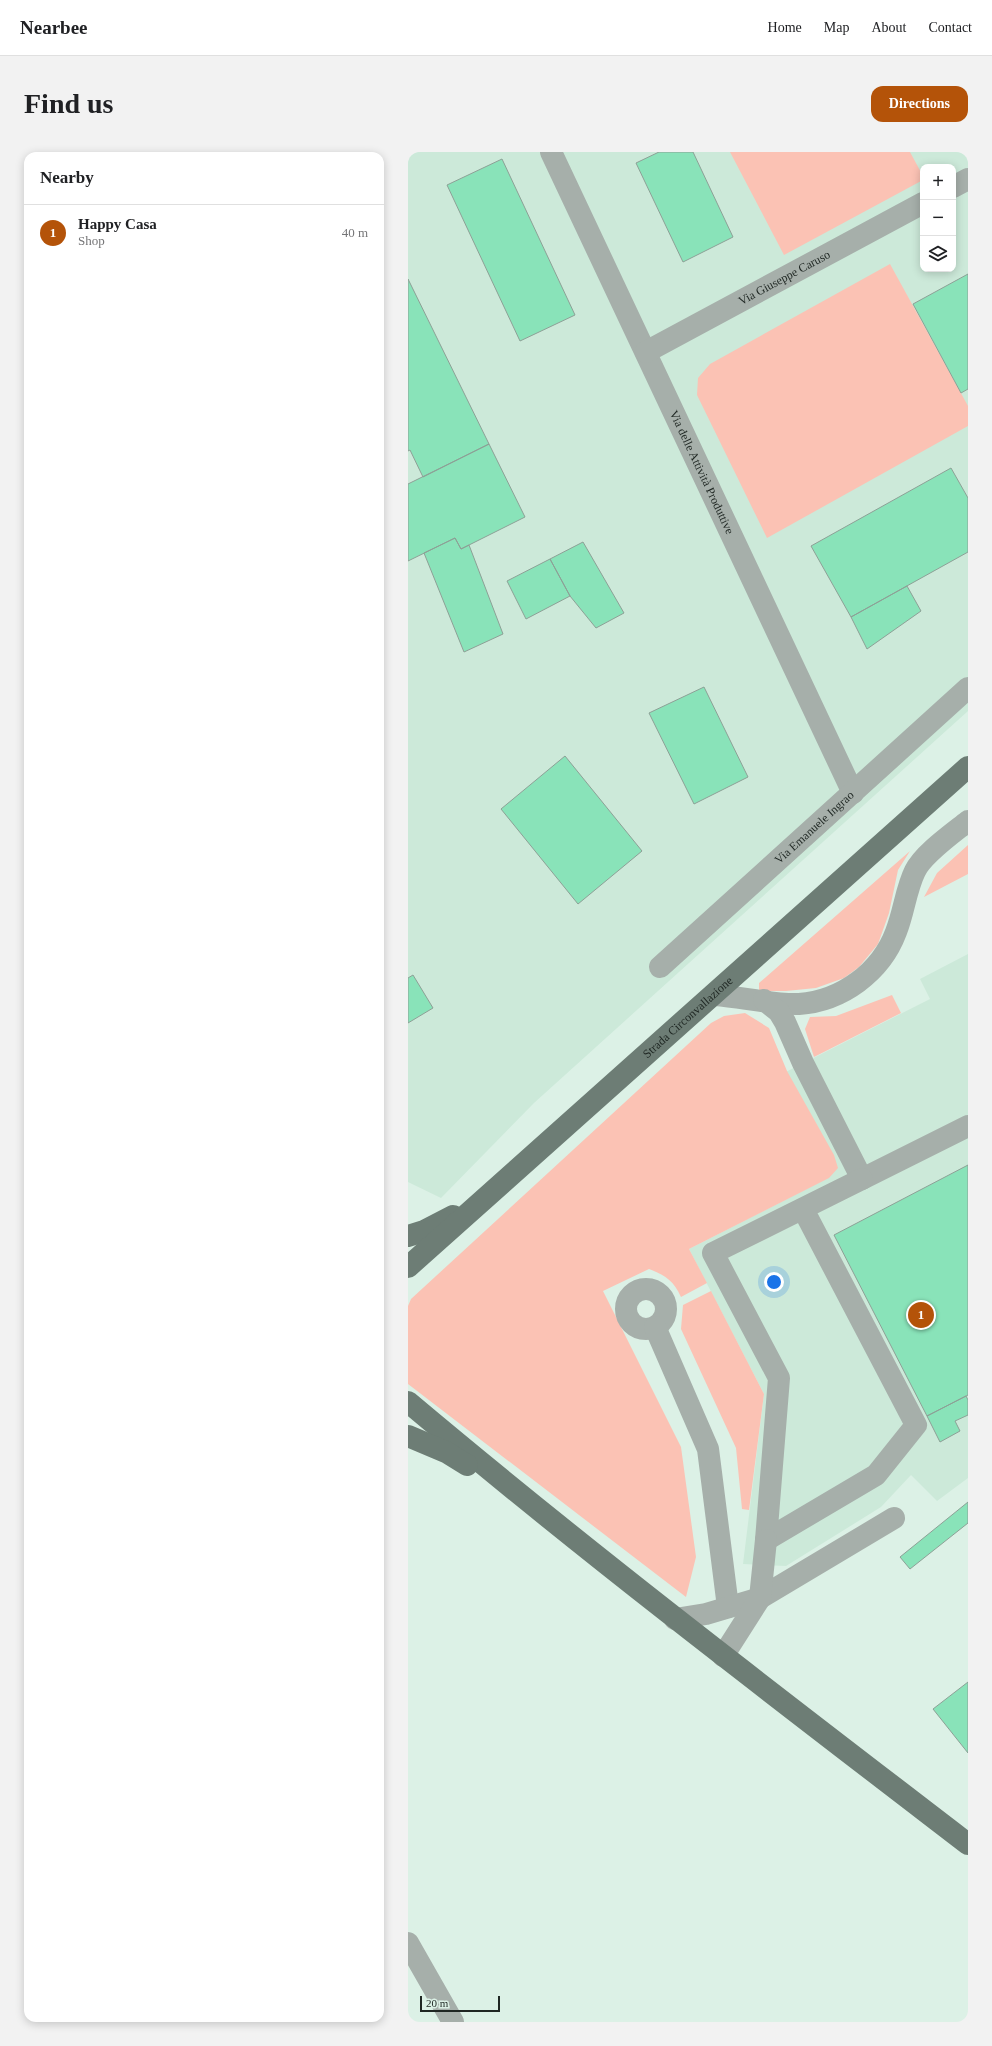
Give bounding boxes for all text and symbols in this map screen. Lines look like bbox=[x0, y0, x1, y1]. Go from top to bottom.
text: Nearbee bbox=[20, 17, 88, 38]
text: Home bbox=[768, 20, 802, 35]
text: Map bbox=[824, 20, 849, 35]
text: About bbox=[871, 20, 906, 35]
text: Contact bbox=[928, 20, 972, 35]
button: Directions bbox=[871, 86, 968, 122]
text: Find us bbox=[24, 88, 114, 119]
map controls bbox=[920, 164, 956, 272]
button: + bbox=[920, 164, 956, 200]
text: Nearby bbox=[40, 168, 94, 187]
button: − bbox=[920, 200, 956, 236]
text: Happy Casa bbox=[78, 216, 157, 232]
text: 1 bbox=[50, 225, 56, 240]
text: 40 m bbox=[342, 225, 368, 240]
text: Shop bbox=[78, 233, 105, 248]
button: layers bbox=[920, 236, 956, 272]
street label: Via Giuseppe Caruso bbox=[736, 247, 832, 308]
street label: Via delle Attività Produttive bbox=[667, 408, 737, 536]
street label: Via Emanuele Ingrao bbox=[772, 788, 857, 867]
street label: Strada Circonvallazione bbox=[640, 973, 736, 1061]
your location bbox=[764, 1272, 784, 1292]
pin: 1 bbox=[908, 1300, 934, 1330]
scale bar bbox=[420, 1994, 500, 2013]
text: 20 m bbox=[426, 1997, 448, 2009]

